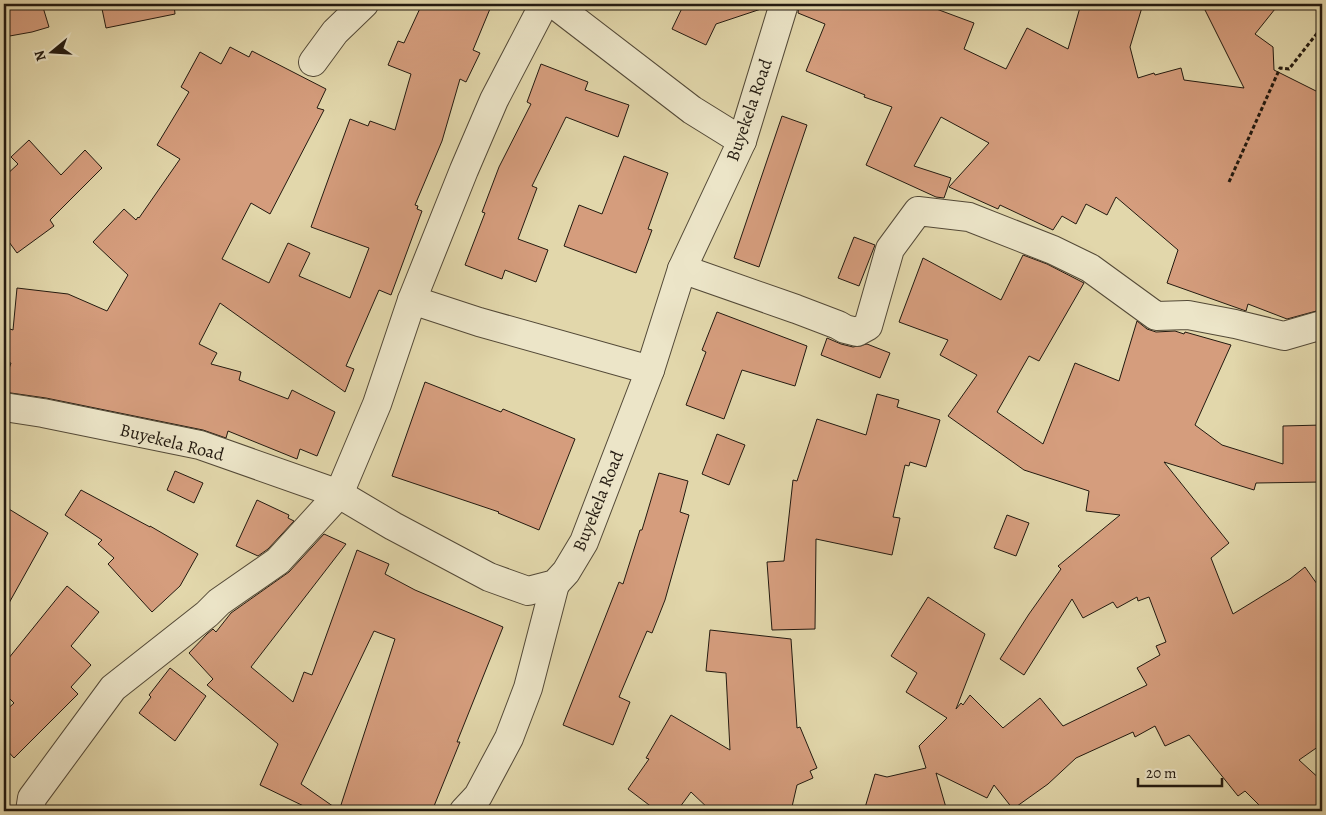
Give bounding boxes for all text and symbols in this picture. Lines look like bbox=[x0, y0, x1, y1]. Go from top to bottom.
north arrow bbox=[28, 28, 78, 78]
text: N bbox=[30, 48, 51, 64]
street label: Buyekela Road bbox=[720, 55, 778, 164]
street label: Buyekela Road bbox=[117, 417, 227, 467]
street label: Buyekela Road bbox=[567, 447, 629, 555]
scale bar bbox=[1138, 755, 1222, 787]
text: 20 m bbox=[1146, 763, 1177, 783]

